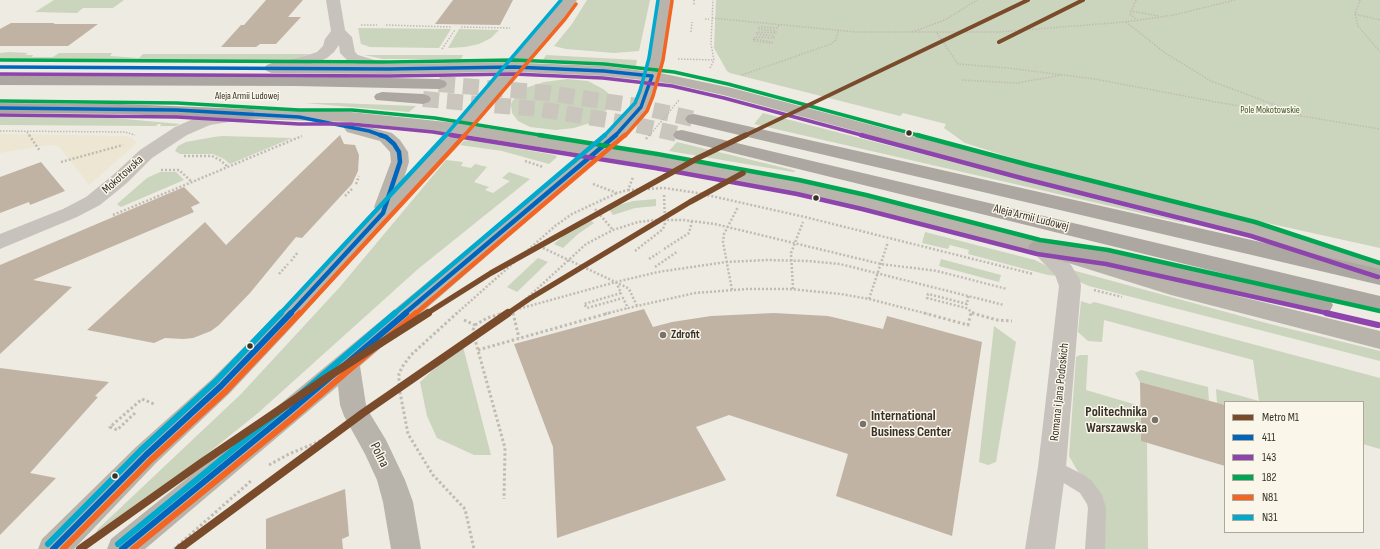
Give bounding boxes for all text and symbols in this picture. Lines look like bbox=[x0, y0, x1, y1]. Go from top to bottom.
street label: Aleja Armii Ludowej bbox=[215, 90, 279, 102]
park label: Pole Mokotowskie bbox=[1240, 104, 1300, 116]
unlabelled marker bbox=[904, 128, 914, 138]
street label: Mokotowska bbox=[100, 153, 146, 197]
unlabelled marker bbox=[811, 193, 821, 203]
street label: Aleja Armii Ludowej bbox=[992, 202, 1070, 234]
place label: Zdrofit bbox=[671, 328, 700, 342]
marker: Zdrofit bbox=[658, 330, 668, 340]
unlabelled marker bbox=[245, 341, 255, 351]
street label: Romana i Jana Podoskich bbox=[1048, 342, 1072, 442]
legend bbox=[1224, 401, 1364, 533]
place label: Politechnika Warszawska bbox=[1085, 404, 1147, 436]
place label: International Business Center bbox=[871, 408, 951, 440]
text: Metro M1 bbox=[1262, 410, 1299, 425]
marker: Politechnika Warszawska bbox=[1150, 415, 1160, 425]
marker: International Business Center bbox=[858, 419, 868, 429]
text: 411 bbox=[1262, 430, 1275, 445]
street label: Polna bbox=[366, 440, 392, 470]
text: 143 bbox=[1262, 450, 1276, 465]
text: 182 bbox=[1262, 470, 1277, 485]
unlabelled marker bbox=[110, 471, 120, 481]
text: N81 bbox=[1262, 490, 1278, 505]
text: N31 bbox=[1262, 510, 1277, 525]

